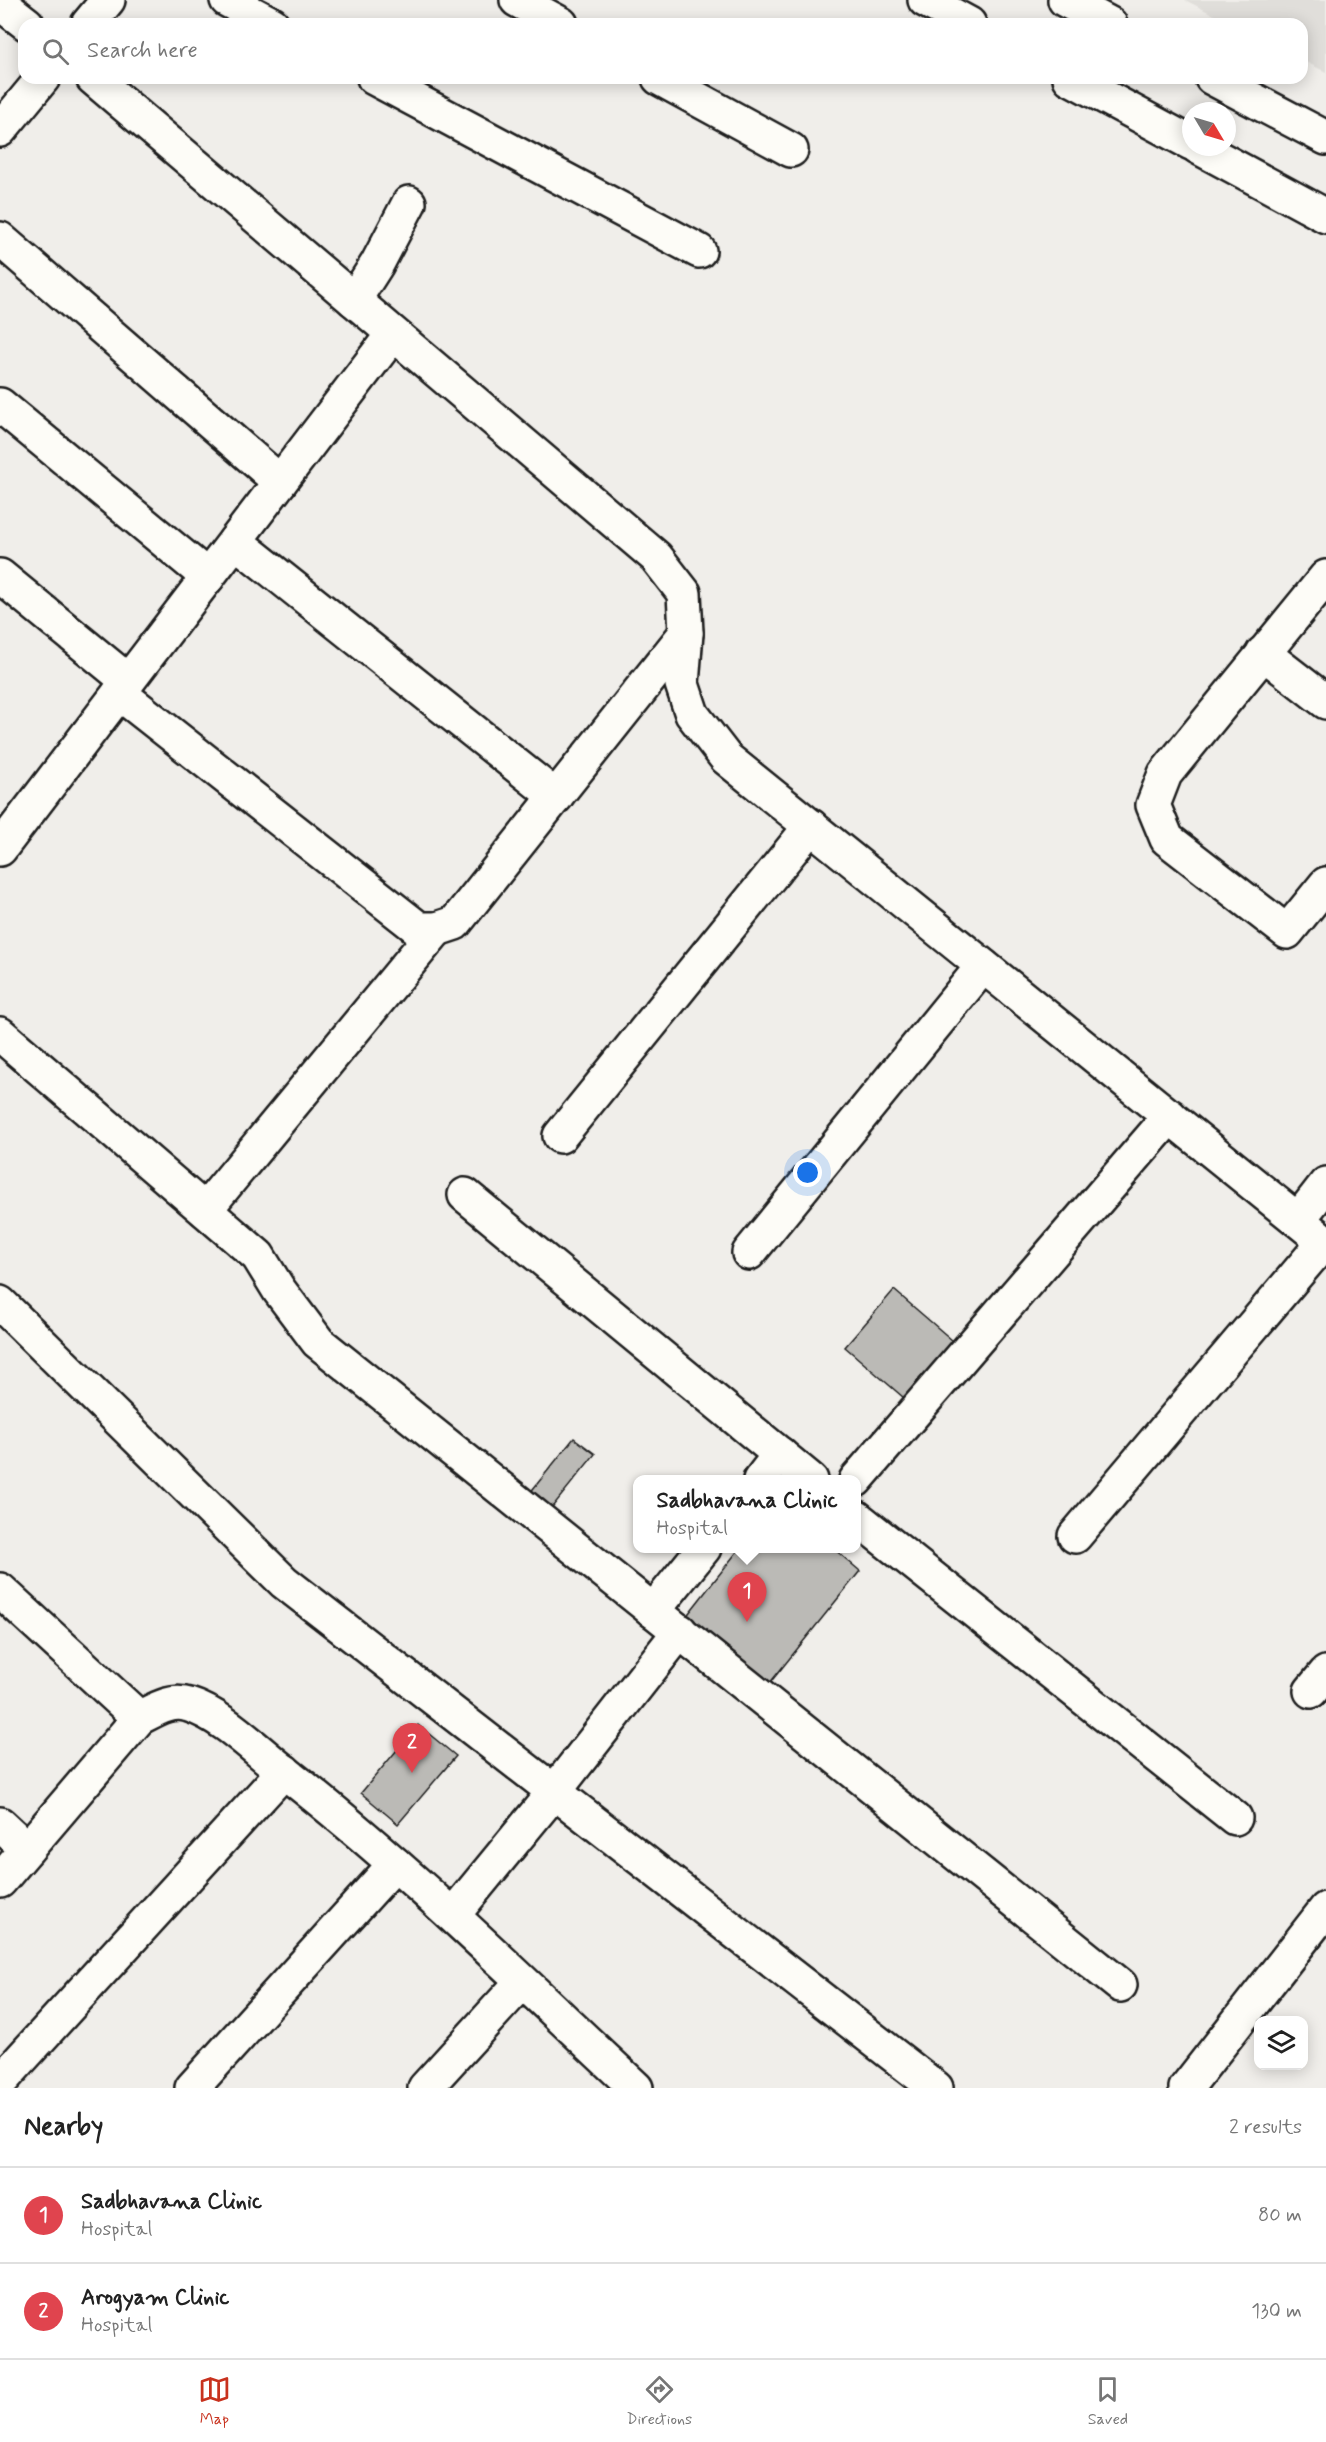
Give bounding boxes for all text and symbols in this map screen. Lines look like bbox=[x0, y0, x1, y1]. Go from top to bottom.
search box bbox=[18, 18, 1308, 84]
icon: search bbox=[39, 35, 72, 68]
text: Search here bbox=[87, 37, 198, 65]
north arrow bbox=[1182, 102, 1236, 156]
your location bbox=[793, 1158, 822, 1187]
popup bbox=[633, 1475, 861, 1553]
text: Sadbhavana Clinic bbox=[656, 1487, 838, 1515]
text: Hospital bbox=[656, 1515, 728, 1542]
pin: 1 bbox=[728, 1572, 766, 1622]
pin: 2 bbox=[392, 1724, 432, 1773]
map controls bbox=[1254, 2016, 1308, 2070]
button: layers bbox=[1254, 2016, 1308, 2070]
text: Nearby bbox=[24, 2110, 103, 2144]
text: 2 results bbox=[1229, 2114, 1302, 2141]
text: Sadbhavana Clinic bbox=[81, 2188, 262, 2216]
text: 1 bbox=[39, 2202, 48, 2229]
text: 80 m bbox=[1258, 2202, 1302, 2229]
text: Hospital bbox=[81, 2216, 152, 2243]
text: Arogyam Clinic bbox=[81, 2284, 229, 2312]
text: 2 bbox=[39, 2298, 48, 2325]
text: 130 m bbox=[1251, 2298, 1302, 2325]
text: Hospital bbox=[81, 2312, 152, 2339]
tab: Map bbox=[198, 2373, 231, 2430]
tab: Directions bbox=[626, 2373, 692, 2430]
tab: Saved bbox=[1088, 2373, 1128, 2430]

